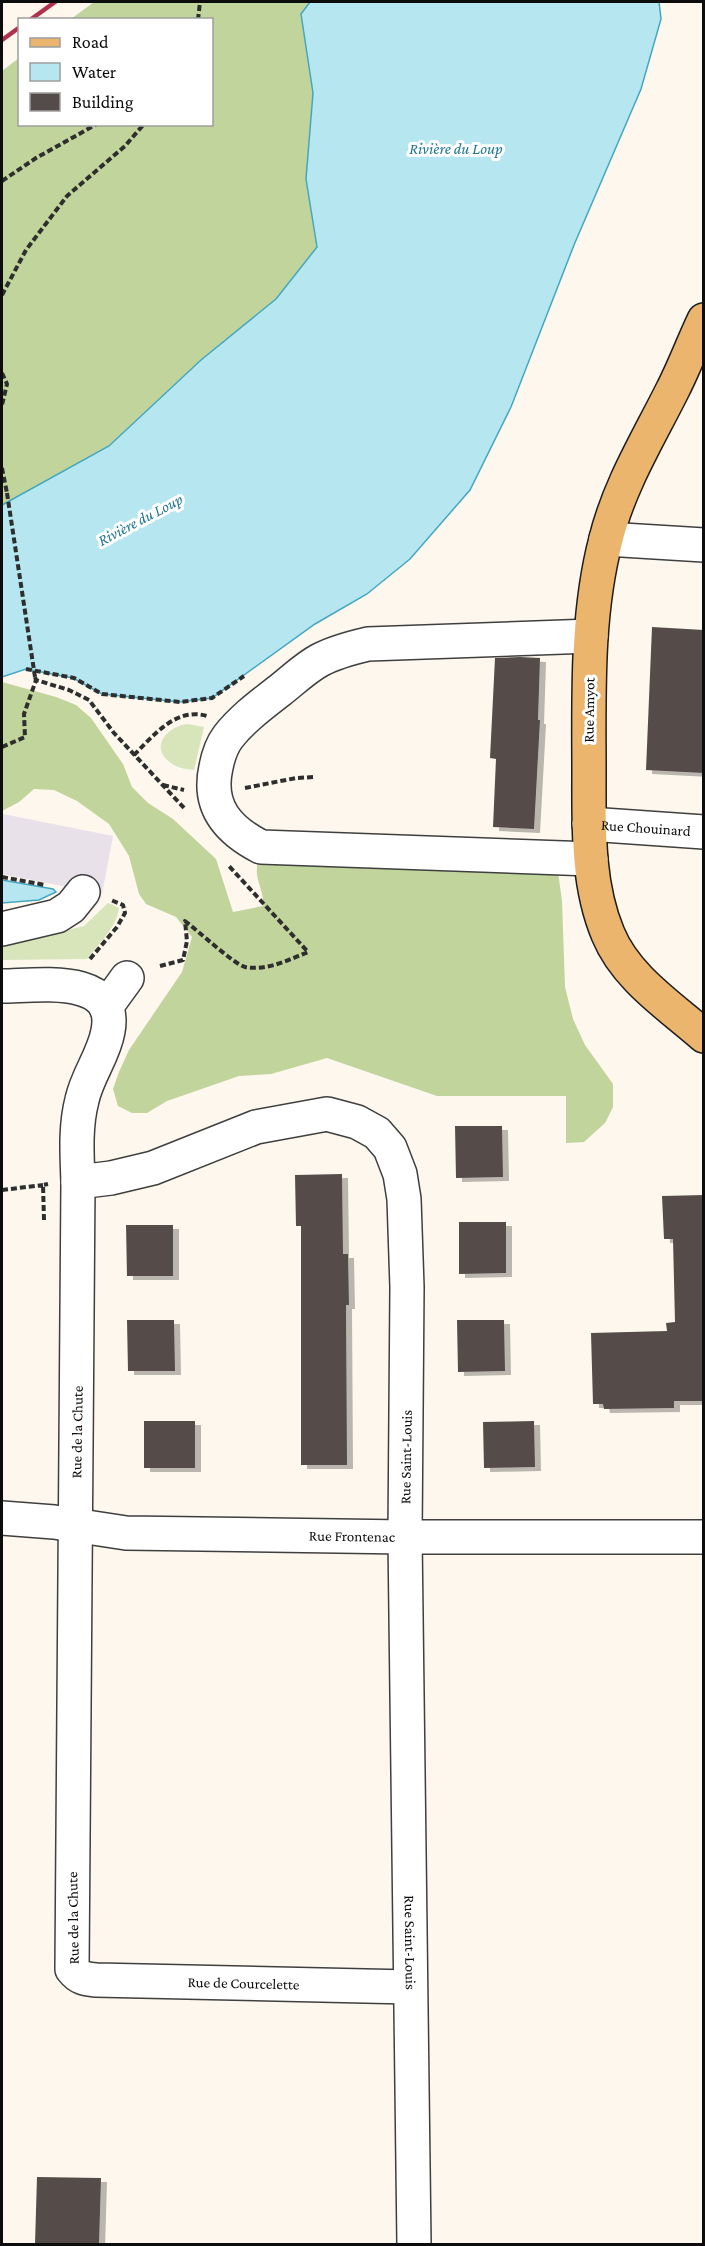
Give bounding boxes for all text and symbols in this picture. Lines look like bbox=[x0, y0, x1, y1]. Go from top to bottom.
legend bbox=[18, 18, 213, 126]
text: Road bbox=[72, 32, 109, 52]
text: Water bbox=[72, 62, 117, 82]
text: Building bbox=[72, 92, 134, 112]
water label: Rivière du Loup bbox=[409, 140, 503, 158]
water label: Rivière du Loup bbox=[95, 490, 186, 550]
street label: Rue Amyot bbox=[580, 676, 599, 743]
street label: Rue Chouinard bbox=[601, 817, 691, 839]
street label: Rue de la Chute bbox=[68, 1385, 86, 1479]
street label: Rue Saint-Louis bbox=[397, 1410, 415, 1504]
street label: Rue Frontenac bbox=[309, 1528, 396, 1545]
street label: Rue de la Chute bbox=[64, 1871, 82, 1965]
street label: Rue Saint-Louis bbox=[402, 1895, 419, 1990]
street label: Rue de Courcelette bbox=[187, 1974, 300, 1993]

